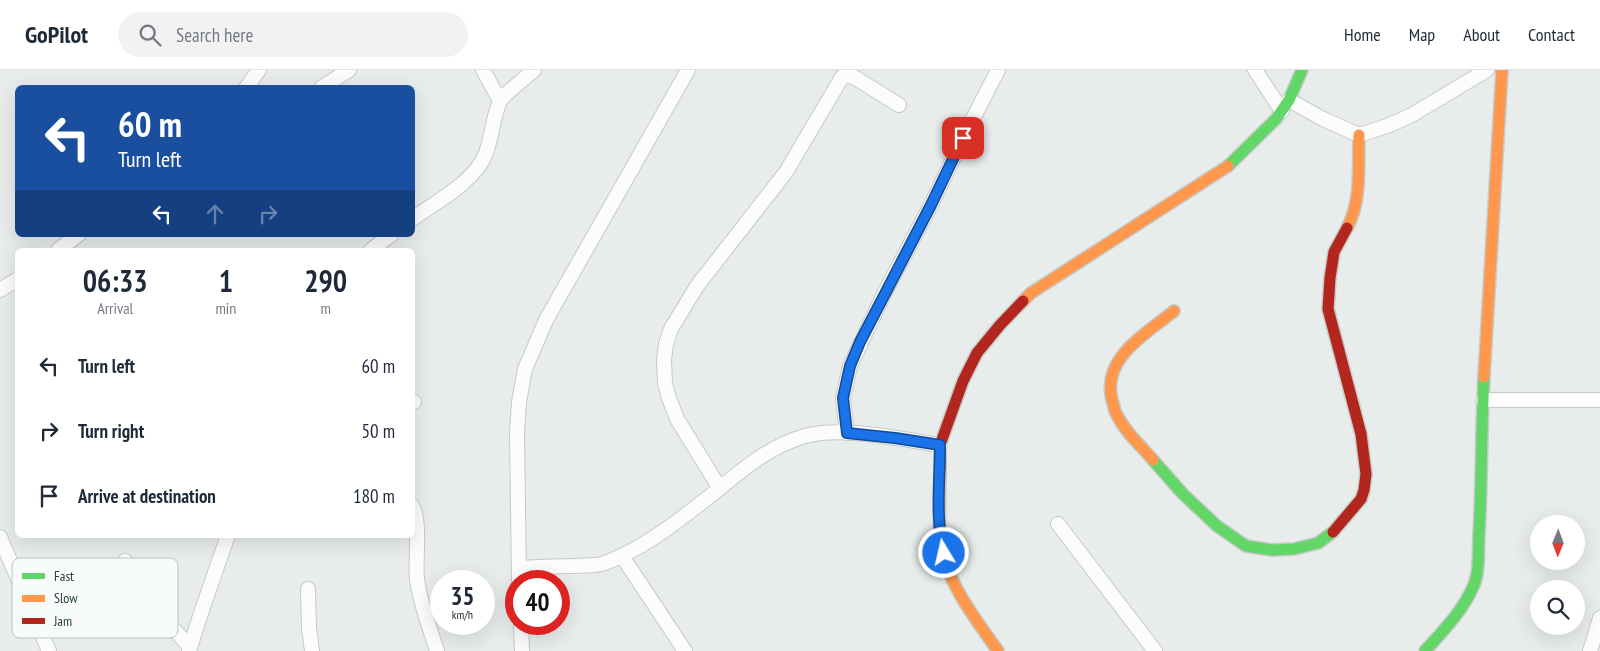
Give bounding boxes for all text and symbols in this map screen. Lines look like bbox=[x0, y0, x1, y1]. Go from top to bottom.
search box bbox=[118, 12, 468, 57]
text: GoPilot bbox=[25, 19, 88, 50]
icon: search bbox=[136, 21, 164, 49]
text: Search here bbox=[176, 23, 253, 47]
text: Home bbox=[1344, 23, 1381, 46]
text: Map bbox=[1409, 23, 1435, 46]
text: About bbox=[1463, 23, 1500, 46]
text: Contact bbox=[1528, 23, 1575, 46]
text: 60 m bbox=[118, 101, 182, 147]
icon: left bbox=[35, 105, 100, 170]
pin bbox=[942, 117, 984, 159]
icon: arrive bbox=[949, 124, 977, 152]
text: Turn left bbox=[118, 145, 182, 173]
icon: left bbox=[148, 200, 176, 228]
icon: ahead bbox=[201, 200, 229, 228]
icon: right bbox=[254, 200, 282, 228]
text: 06:33 bbox=[83, 261, 148, 300]
text: 1 bbox=[219, 261, 233, 300]
text: 290 bbox=[304, 261, 347, 300]
text: Arrival bbox=[97, 298, 133, 318]
text: min bbox=[215, 298, 236, 318]
text: m bbox=[320, 298, 331, 318]
icon: left bbox=[35, 352, 63, 380]
text: Turn left bbox=[78, 354, 135, 378]
text: 60 m bbox=[362, 354, 395, 378]
icon: right bbox=[35, 417, 63, 445]
text: Turn right bbox=[78, 419, 144, 443]
text: 50 m bbox=[362, 419, 395, 443]
icon: arrive bbox=[35, 482, 63, 510]
text: Arrive at destination bbox=[78, 484, 216, 508]
text: 180 m bbox=[353, 484, 395, 508]
north arrow bbox=[1530, 515, 1585, 570]
map controls bbox=[1530, 515, 1585, 635]
position arrow bbox=[917, 526, 969, 578]
legend bbox=[12, 558, 178, 638]
text: Fast bbox=[54, 567, 74, 585]
speed limit sign: 40 bbox=[505, 570, 570, 635]
text: 35 bbox=[451, 580, 474, 612]
button: search bbox=[1530, 580, 1585, 635]
text: Slow bbox=[54, 589, 78, 607]
text: km/h bbox=[452, 607, 473, 622]
text: Jam bbox=[53, 612, 72, 630]

